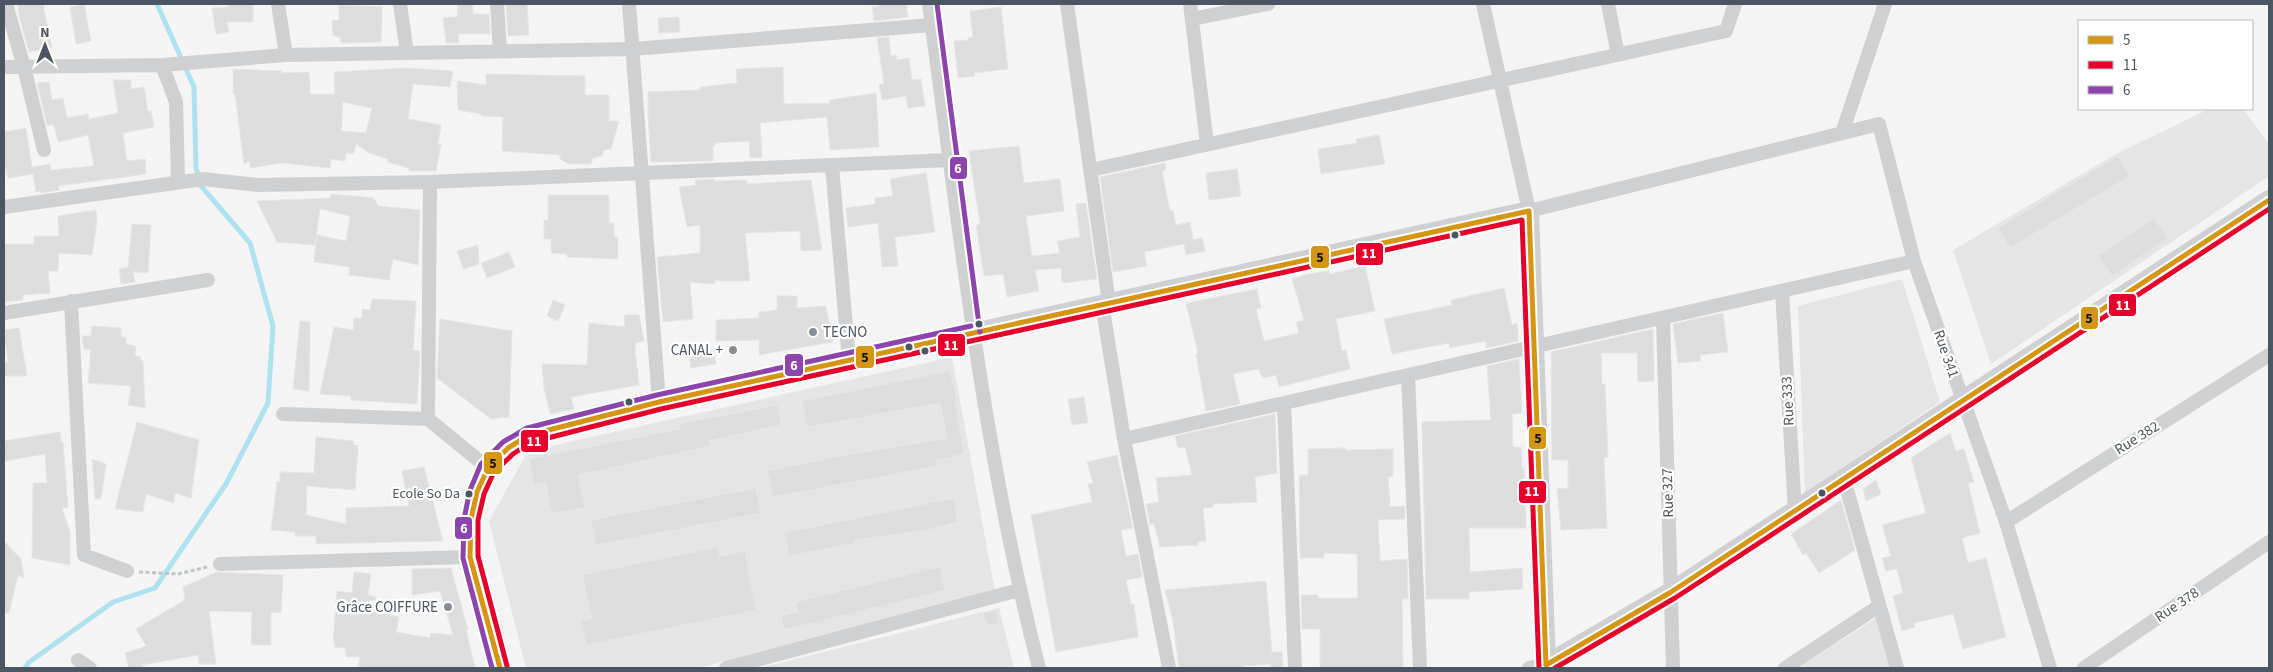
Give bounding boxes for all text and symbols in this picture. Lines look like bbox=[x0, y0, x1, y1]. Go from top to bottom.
north arrow bbox=[20, 20, 70, 70]
legend bbox=[2078, 20, 2253, 110]
text: N bbox=[40, 23, 50, 43]
text: 5 bbox=[2123, 30, 2130, 51]
text: 11 bbox=[2123, 55, 2138, 76]
text: 6 bbox=[2123, 80, 2130, 101]
line badge: 6 bbox=[949, 156, 968, 180]
text: 6 bbox=[954, 159, 962, 179]
unlabelled marker bbox=[1450, 230, 1460, 240]
line badge: 11 bbox=[1355, 242, 1384, 266]
text: 11 bbox=[1362, 244, 1376, 264]
line badge: 5 bbox=[1310, 245, 1330, 269]
text: 5 bbox=[1316, 248, 1324, 268]
line badge: 11 bbox=[2108, 293, 2137, 317]
text: 11 bbox=[2116, 296, 2130, 316]
line badge: 5 bbox=[2080, 306, 2099, 330]
text: 5 bbox=[2085, 309, 2093, 329]
unlabelled marker bbox=[974, 319, 984, 329]
place label: TECNO bbox=[823, 322, 867, 343]
marker: TECNO bbox=[807, 326, 819, 338]
street label: Rue 341 bbox=[1928, 327, 1964, 381]
line badge: 11 bbox=[937, 333, 966, 357]
text: 11 bbox=[944, 336, 958, 356]
place label: CANAL + bbox=[671, 340, 723, 361]
unlabelled marker bbox=[904, 342, 914, 352]
marker: CANAL + bbox=[727, 344, 739, 356]
line badge: 5 bbox=[855, 345, 875, 369]
unlabelled marker bbox=[920, 346, 930, 356]
text: 5 bbox=[861, 348, 869, 368]
line badge: 6 bbox=[784, 353, 804, 377]
text: 6 bbox=[790, 356, 798, 376]
street label: Rue 333 bbox=[1776, 376, 1800, 426]
unlabelled marker bbox=[624, 397, 634, 407]
street label: Rue 382 bbox=[2110, 416, 2164, 460]
line badge: 5 bbox=[1528, 426, 1547, 450]
line badge: 11 bbox=[520, 429, 549, 453]
text: 5 bbox=[1534, 429, 1542, 449]
text: 11 bbox=[527, 432, 541, 452]
line badge: 5 bbox=[483, 451, 503, 475]
text: 5 bbox=[489, 454, 497, 474]
street label: Rue 327 bbox=[1657, 468, 1679, 518]
line badge: 11 bbox=[1518, 480, 1547, 504]
text: 11 bbox=[1525, 482, 1539, 502]
place label: Ecole So Da bbox=[392, 484, 460, 504]
unlabelled marker bbox=[1817, 488, 1827, 498]
marker: Ecole So Da bbox=[464, 489, 474, 499]
line badge: 6 bbox=[454, 516, 473, 540]
text: 6 bbox=[460, 519, 468, 539]
street label: Rue 378 bbox=[2151, 582, 2203, 628]
place label: Grâce COIFFURE bbox=[336, 597, 438, 618]
marker: Grâce COIFFURE bbox=[442, 601, 454, 613]

